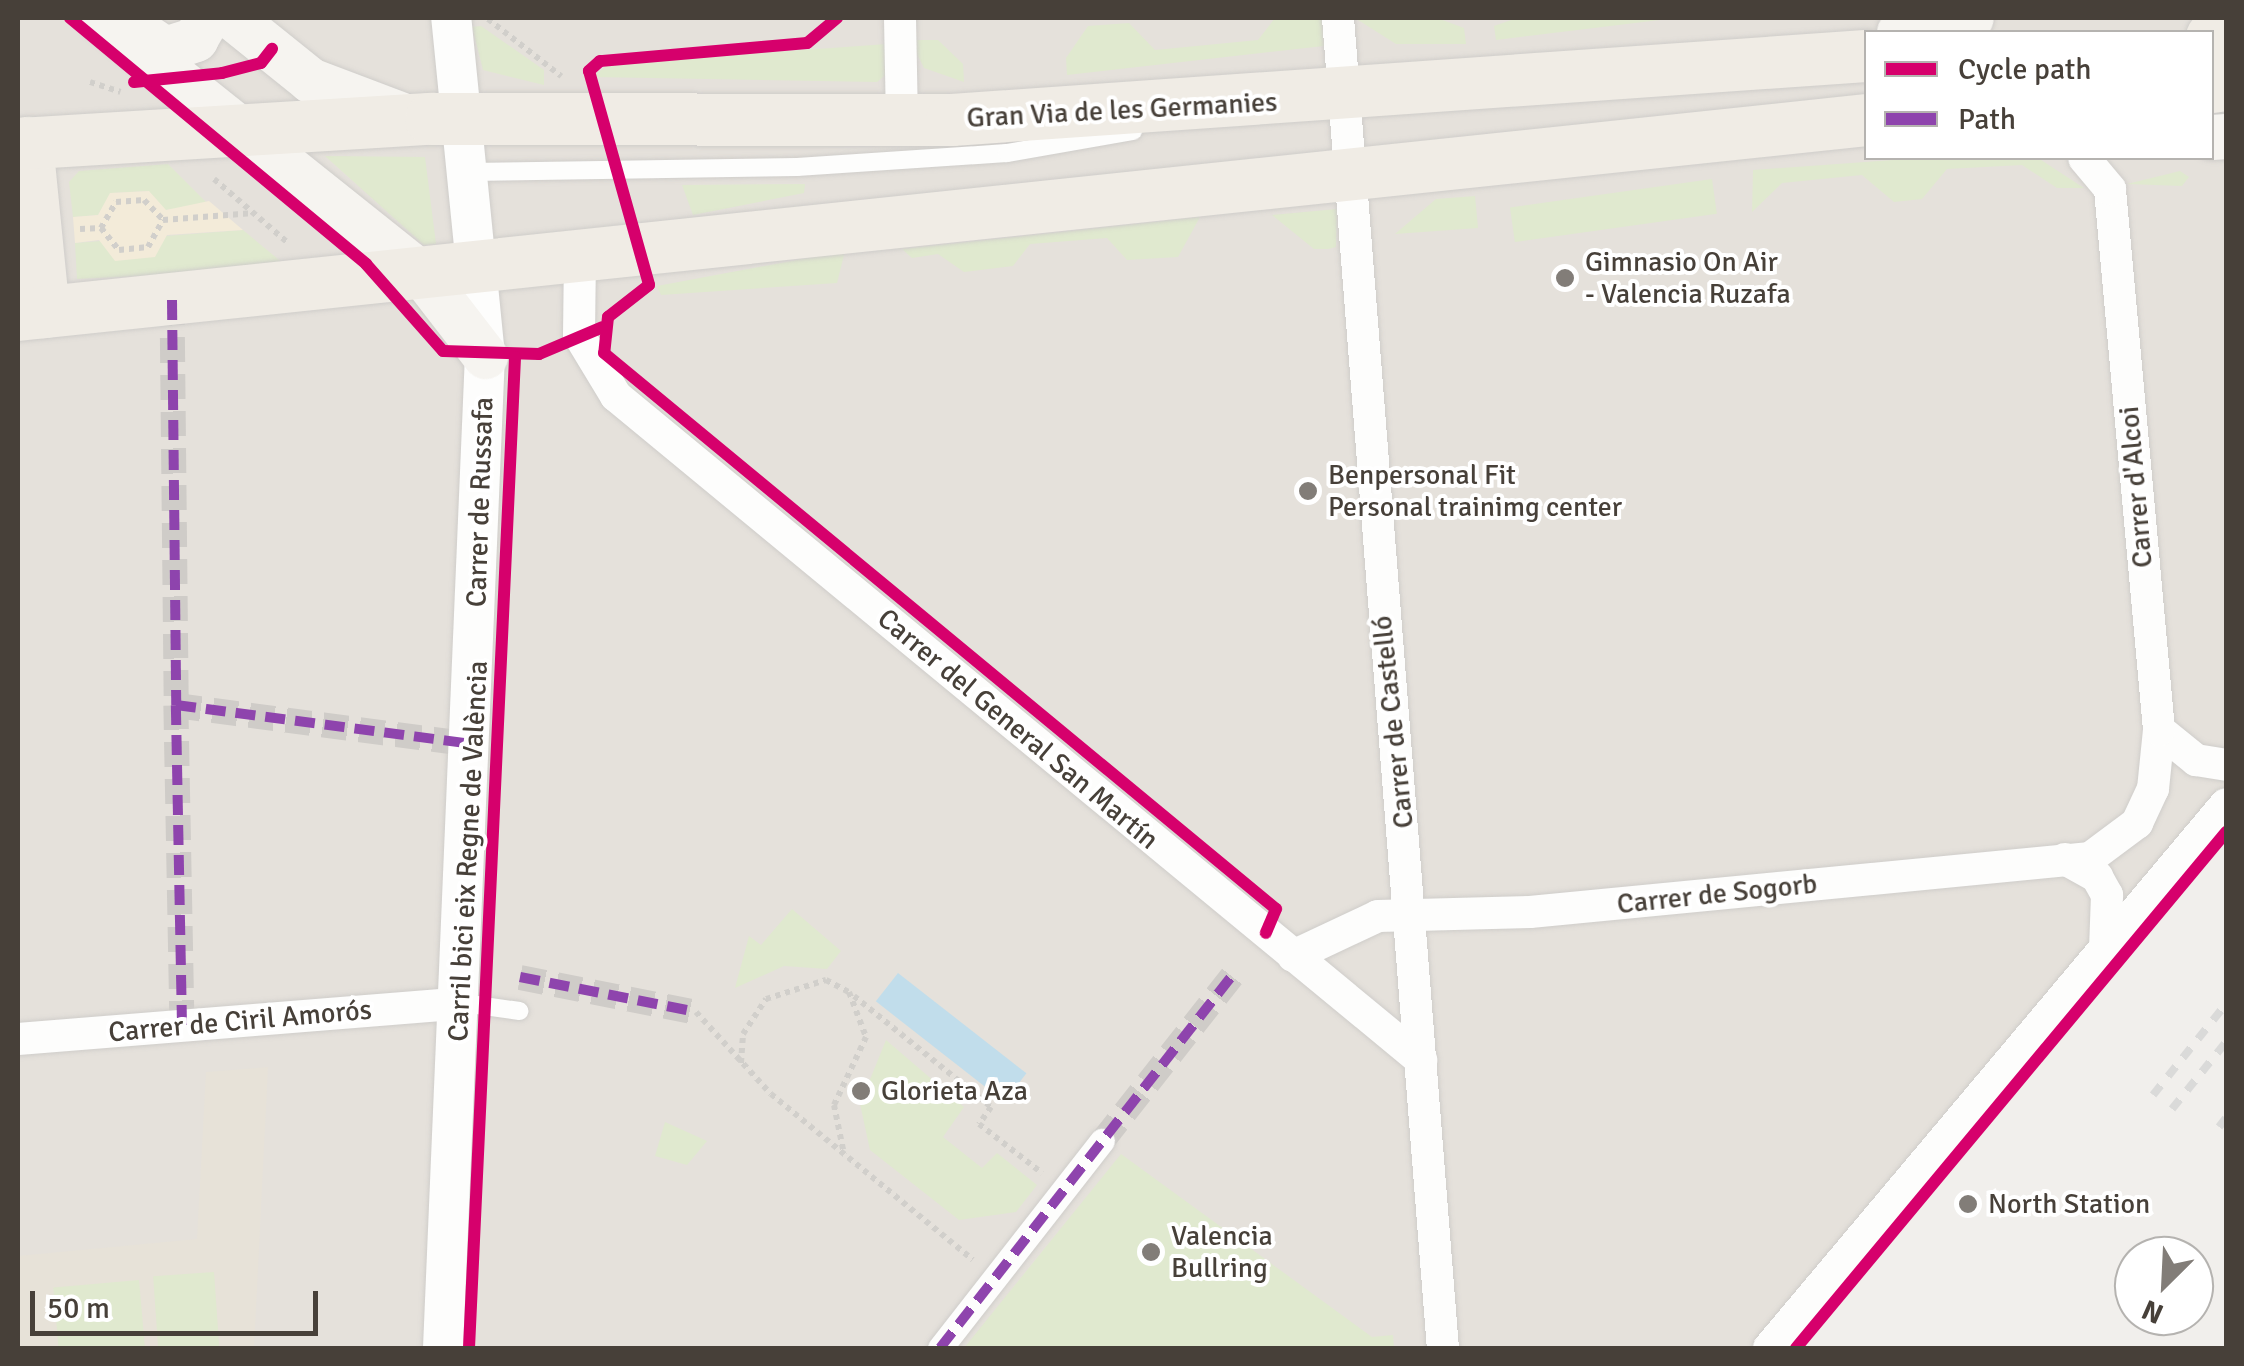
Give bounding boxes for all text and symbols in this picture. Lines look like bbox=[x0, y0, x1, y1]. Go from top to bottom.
legend bbox=[1864, 30, 2214, 160]
text: Cycle path bbox=[1958, 51, 2092, 88]
street label: Gran Via de les Germanies bbox=[966, 85, 1278, 135]
text: Path bbox=[1958, 101, 2016, 138]
place label: Gimnasio On Air - Valencia Ruzafa bbox=[1585, 245, 1791, 311]
marker: Gimnasio On Air - Valencia Ruzafa bbox=[1554, 267, 1576, 289]
street label: Carrer de Russafa bbox=[460, 396, 500, 608]
street label: Carrer d'Alcoi bbox=[2112, 405, 2160, 569]
place label: Benpersonal Fit Personal trainimg center bbox=[1328, 458, 1622, 524]
marker: Benpersonal Fit Personal trainimg center bbox=[1297, 480, 1319, 502]
street label: Carrer del General San Martín bbox=[871, 602, 1165, 856]
street label: Carrer de Castelló bbox=[1365, 614, 1421, 830]
street label: Carril bici eix Regne de València bbox=[441, 660, 495, 1042]
street label: Carrer de Sogorb bbox=[1615, 867, 1819, 921]
street label: Carrer de Ciril Amorós bbox=[107, 993, 373, 1049]
place label: Glorieta Aza bbox=[881, 1074, 1028, 1108]
marker: Glorieta Aza bbox=[850, 1080, 872, 1102]
place label: North Station bbox=[1988, 1187, 2150, 1221]
marker: North Station bbox=[1957, 1193, 1979, 1215]
place label: Valencia Bullring bbox=[1171, 1219, 1273, 1285]
north arrow bbox=[2114, 1236, 2214, 1336]
marker: Valencia Bullring bbox=[1140, 1241, 1162, 1263]
scale bar bbox=[35, 1271, 322, 1333]
text: 50 m bbox=[47, 1290, 110, 1327]
text: N bbox=[2137, 1292, 2168, 1331]

